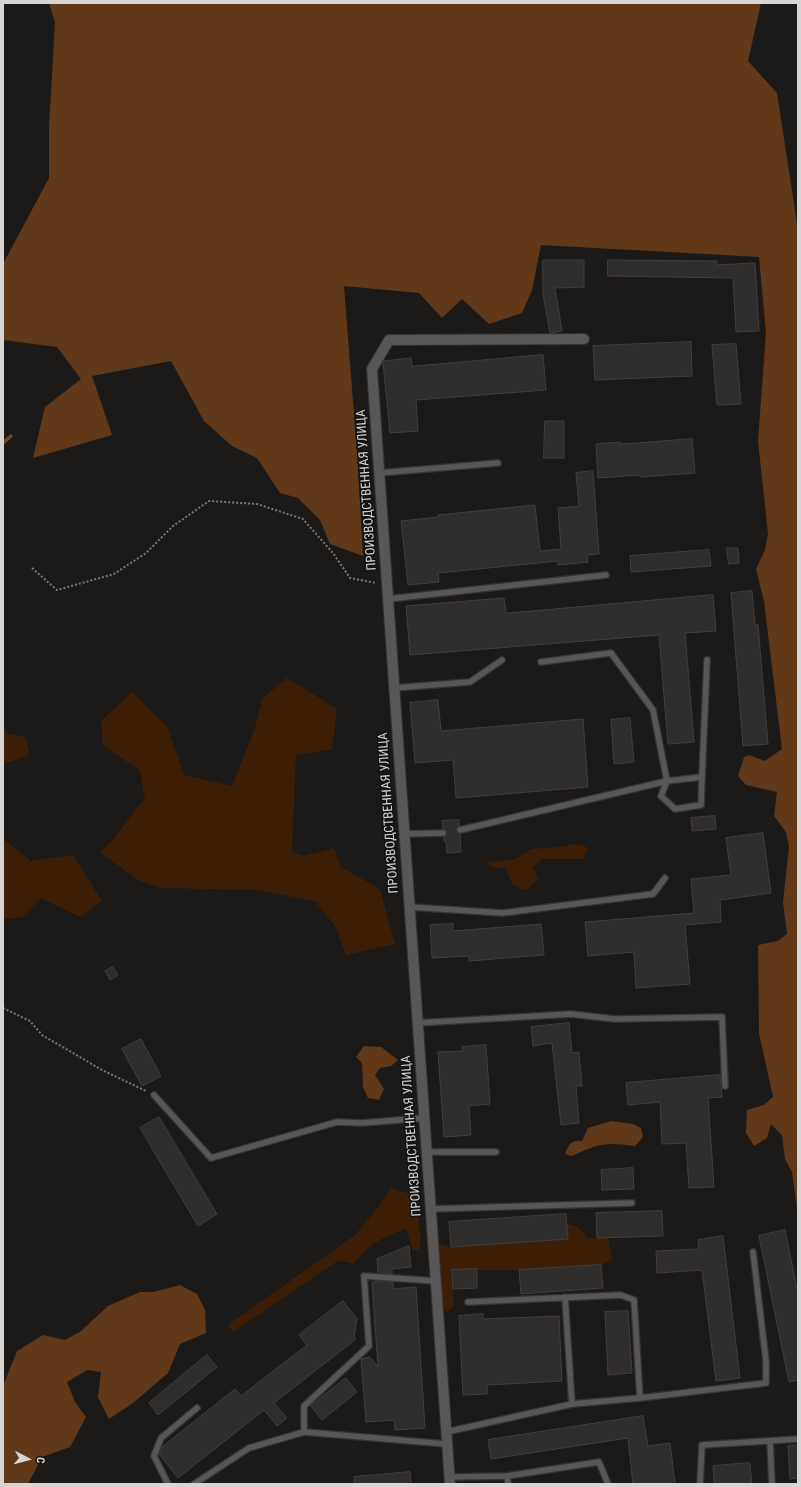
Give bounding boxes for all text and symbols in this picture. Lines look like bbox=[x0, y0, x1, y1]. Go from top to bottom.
street label: ПРОИЗВОДСТВЕННАЯ УЛИЦА bbox=[354, 409, 380, 571]
street label: ПРОИЗВОДСТВЕННАЯ УЛИЦА bbox=[376, 732, 402, 894]
street label: ПРОИЗВОДСТВЕННАЯ УЛИЦА bbox=[399, 1055, 425, 1217]
north arrow bbox=[8, 1439, 48, 1479]
text: С bbox=[34, 1457, 47, 1464]

